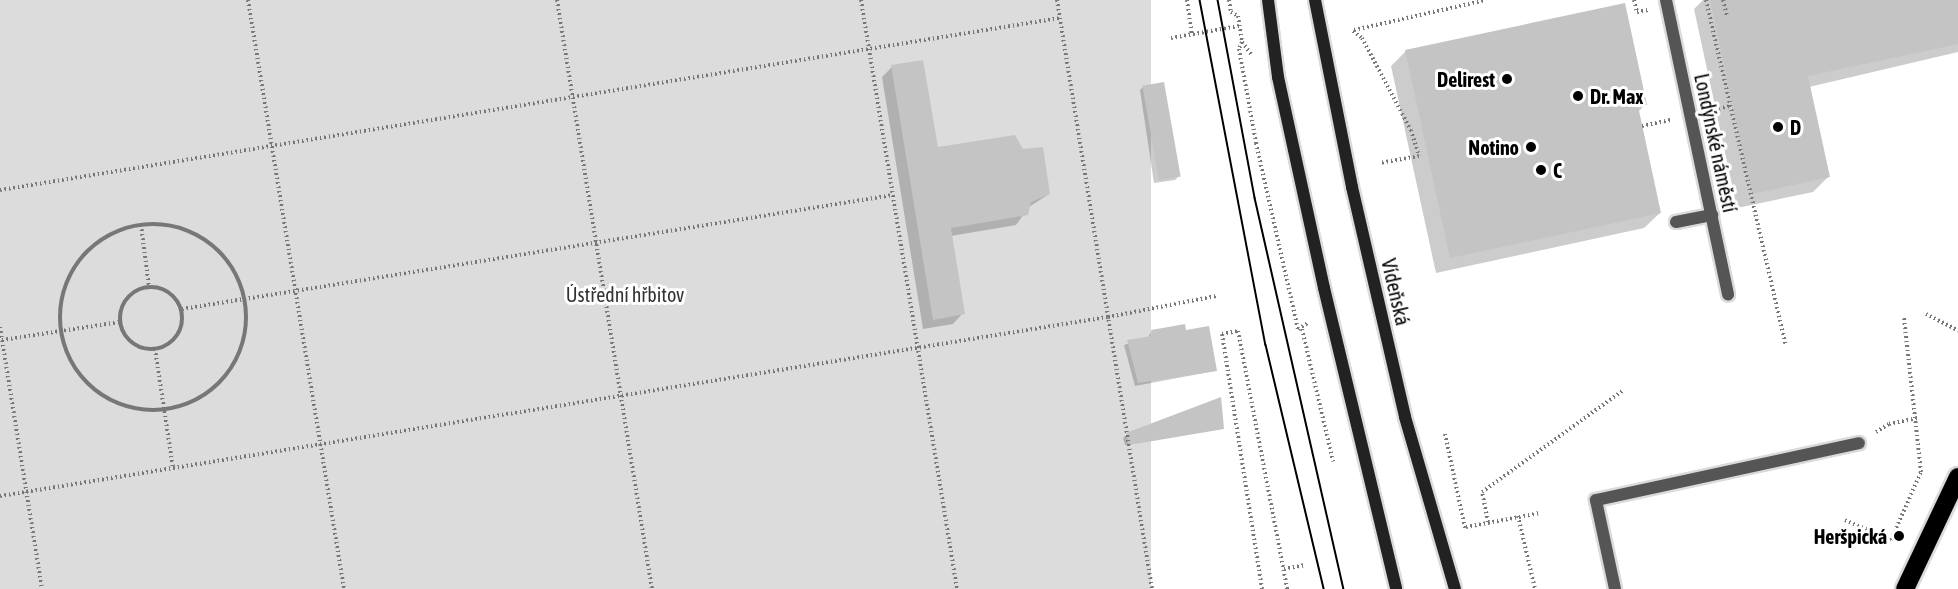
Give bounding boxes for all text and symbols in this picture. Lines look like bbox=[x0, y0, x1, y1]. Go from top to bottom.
place label: Delirest bbox=[1437, 67, 1495, 91]
street label: Londýnské náměstí bbox=[1690, 71, 1742, 215]
marker: Delirest bbox=[1500, 72, 1514, 86]
place label: Dr. Max bbox=[1590, 84, 1643, 108]
marker: Dr. Max bbox=[1571, 89, 1585, 103]
place label: D bbox=[1790, 115, 1801, 139]
marker: D bbox=[1771, 120, 1785, 134]
place label: Notino bbox=[1468, 135, 1519, 159]
marker: Notino bbox=[1524, 140, 1538, 154]
place label: C bbox=[1553, 158, 1562, 182]
marker: C bbox=[1534, 163, 1548, 177]
street label: Vídeňská bbox=[1377, 256, 1415, 328]
park label: Ústřední hřbitov bbox=[566, 282, 684, 306]
place label: Heršpická bbox=[1814, 524, 1887, 548]
marker: Heršpická bbox=[1892, 529, 1906, 543]

